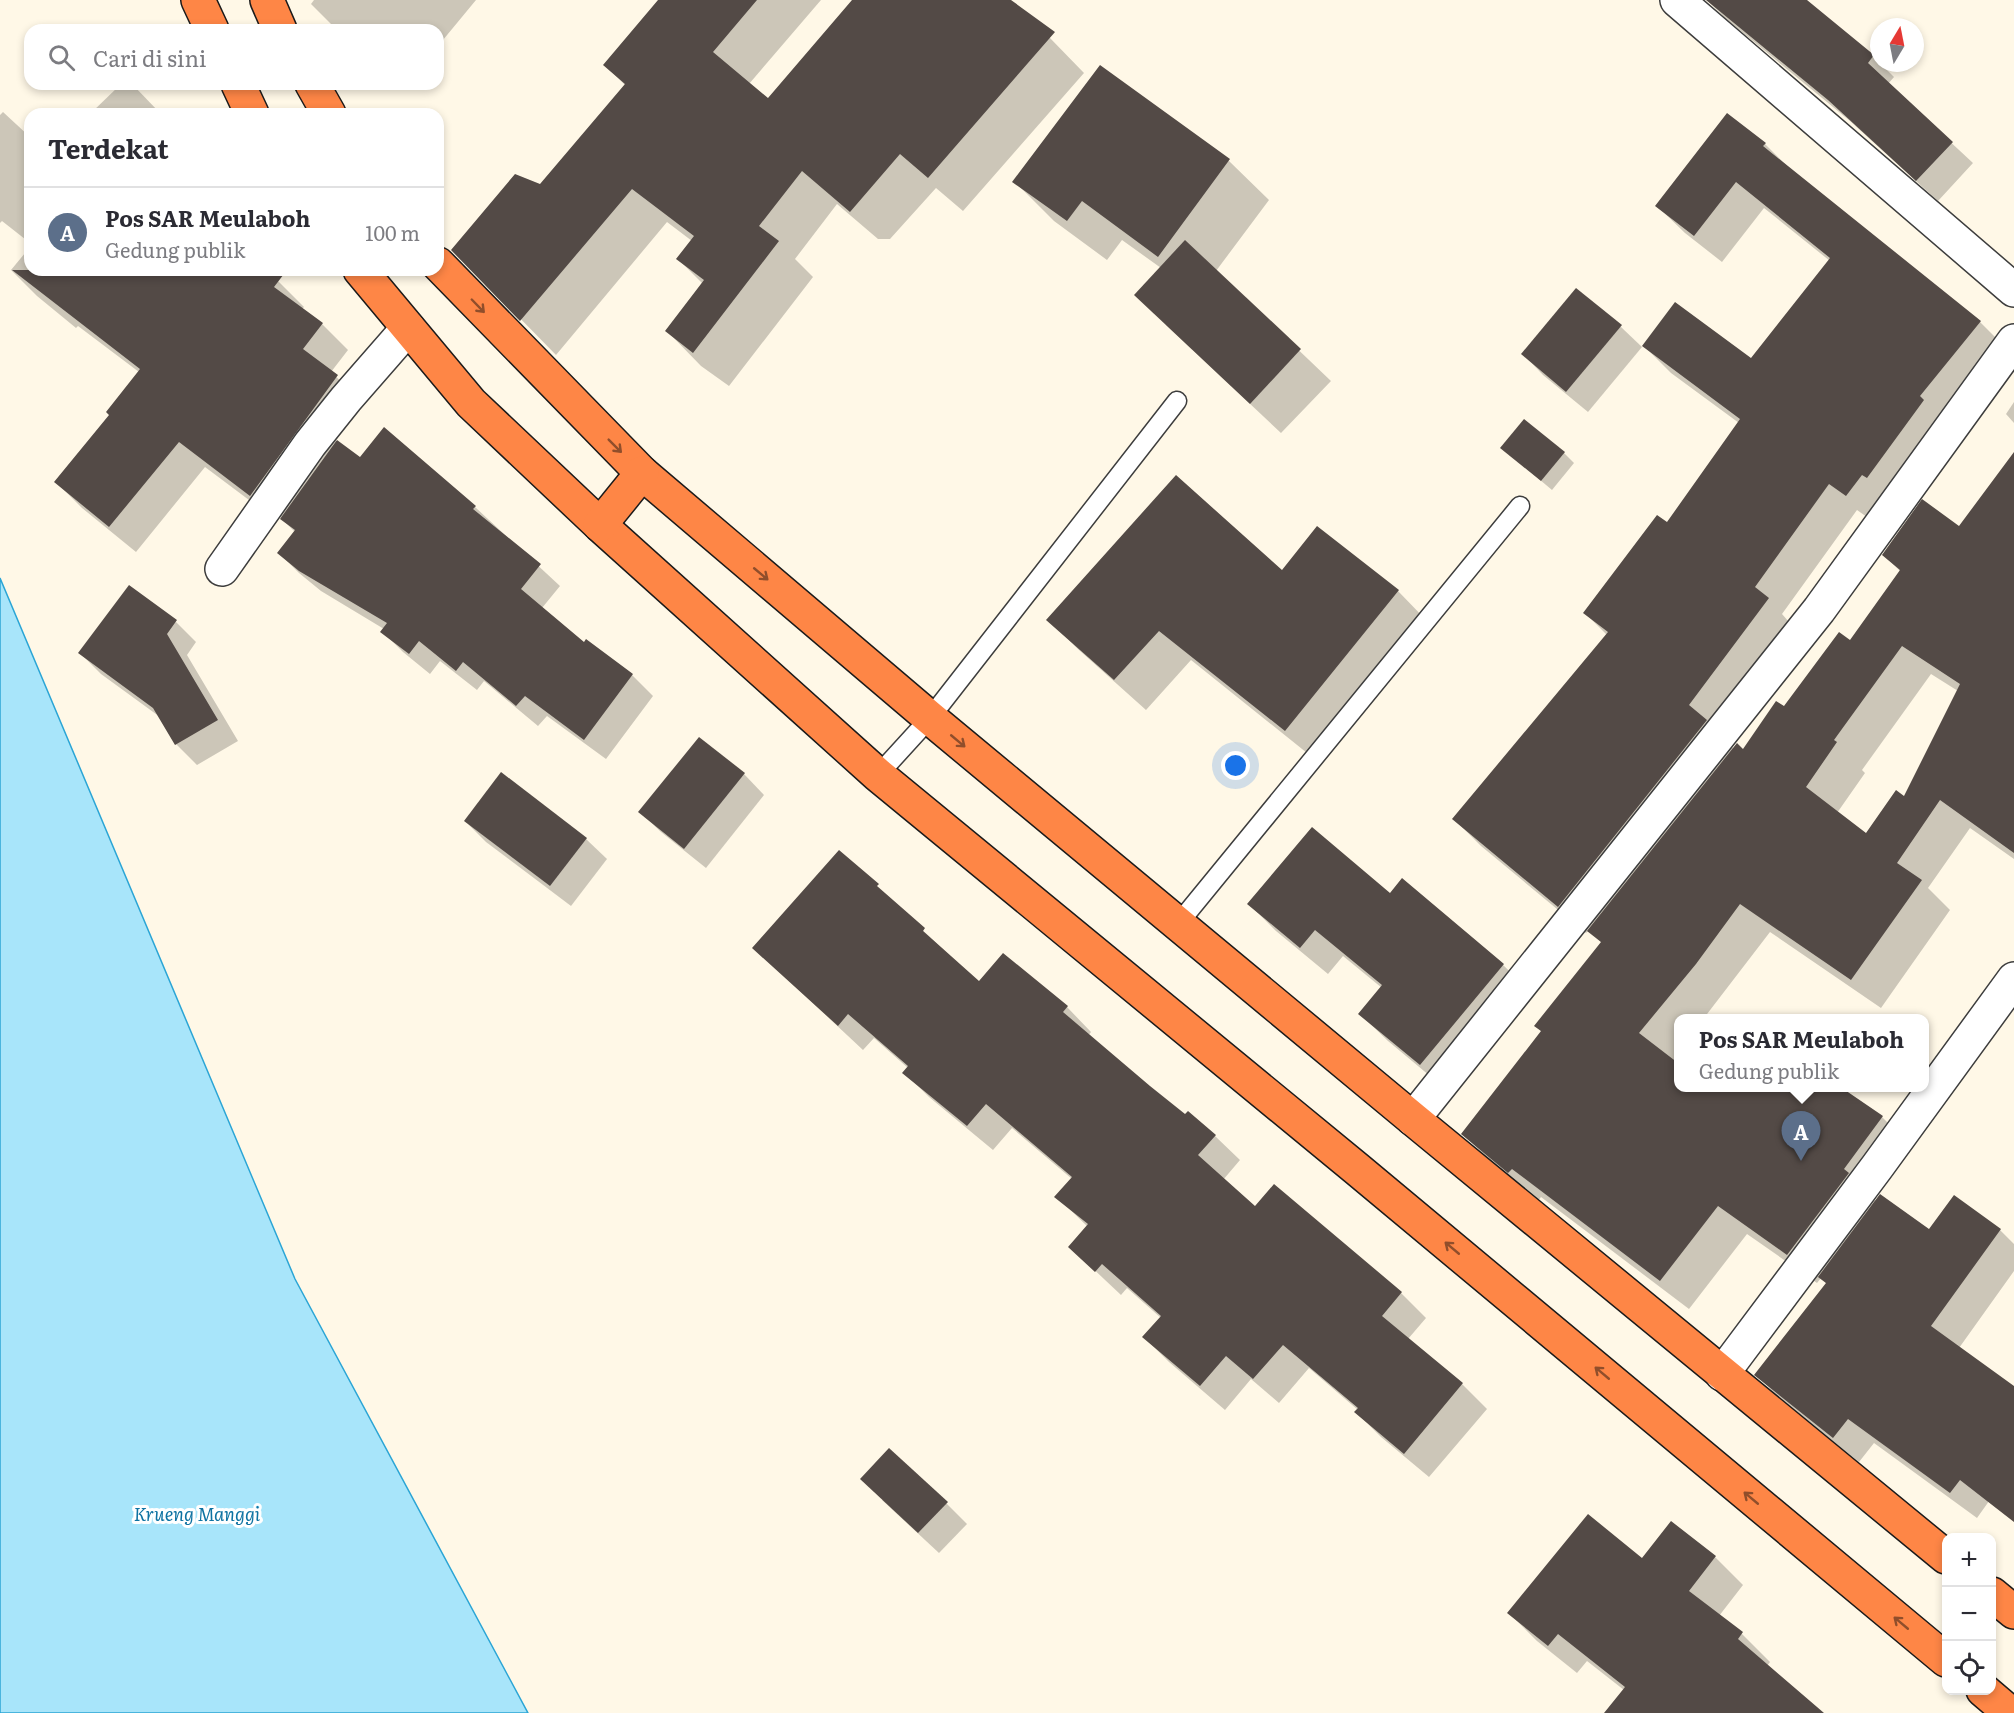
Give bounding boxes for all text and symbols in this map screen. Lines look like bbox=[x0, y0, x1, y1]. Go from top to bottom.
north arrow bbox=[1870, 18, 1924, 72]
search box bbox=[24, 24, 444, 90]
icon: search bbox=[45, 41, 78, 74]
text: Cari di sini bbox=[93, 41, 206, 74]
text: Terdekat bbox=[48, 128, 169, 167]
text: Pos SAR Meulaboh bbox=[105, 201, 310, 234]
text: A bbox=[60, 217, 75, 247]
text: 100 m bbox=[365, 217, 420, 247]
text: Gedung publik bbox=[105, 234, 245, 264]
one-way arrow bbox=[471, 299, 486, 314]
one-way arrow bbox=[608, 438, 622, 453]
one-way arrow bbox=[753, 568, 769, 581]
one-way arrow bbox=[950, 735, 966, 748]
your location bbox=[1221, 751, 1250, 780]
popup bbox=[1674, 1014, 1929, 1092]
text: Pos SAR Meulaboh bbox=[1699, 1022, 1904, 1055]
text: Gedung publik bbox=[1699, 1055, 1839, 1085]
pin: A bbox=[1782, 1112, 1820, 1161]
one-way arrow bbox=[1444, 1242, 1460, 1255]
one-way arrow bbox=[1594, 1367, 1610, 1380]
one-way arrow bbox=[1743, 1492, 1759, 1505]
water label: Krueng Manggi bbox=[134, 1500, 261, 1527]
map controls bbox=[1942, 1533, 1996, 1695]
button: + bbox=[1942, 1533, 1996, 1587]
button: − bbox=[1942, 1587, 1996, 1641]
one-way arrow bbox=[1894, 1617, 1910, 1630]
button: locate bbox=[1942, 1641, 1996, 1695]

